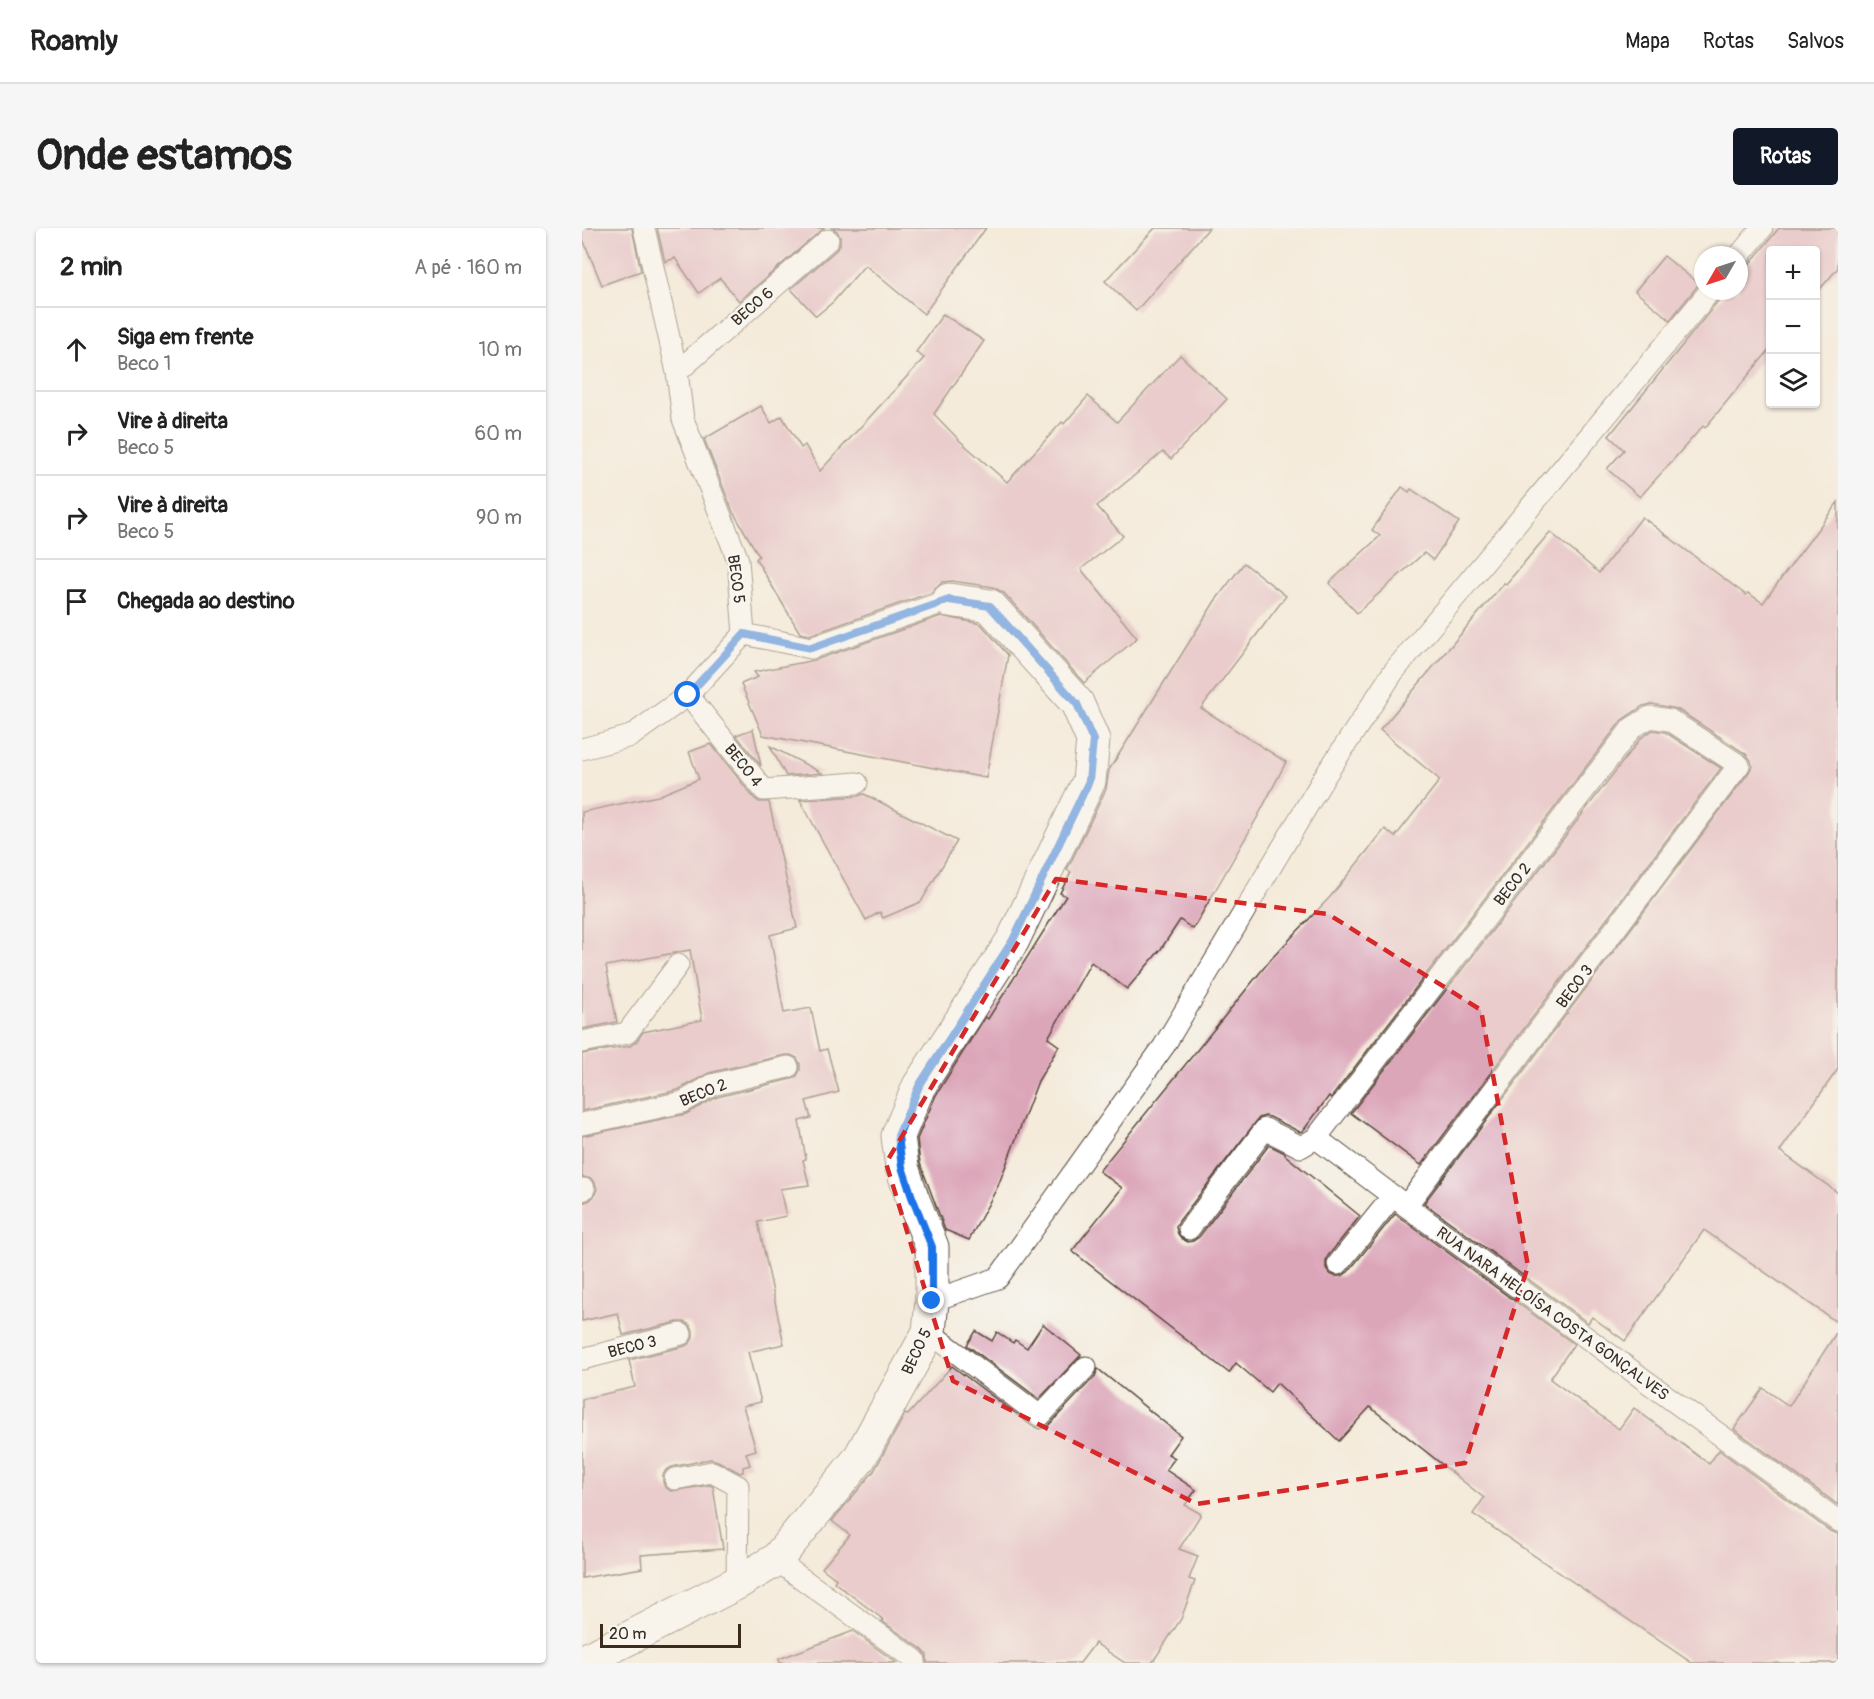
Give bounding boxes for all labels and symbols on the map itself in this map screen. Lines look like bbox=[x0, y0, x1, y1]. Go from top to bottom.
north arrow bbox=[1694, 246, 1748, 300]
street label: BECO 6 bbox=[727, 283, 778, 331]
street label: BECO 5 bbox=[723, 554, 749, 605]
route start bbox=[674, 681, 700, 707]
street label: BECO 4 bbox=[720, 740, 767, 791]
street label: BECO 2 bbox=[1490, 859, 1536, 910]
street label: BECO 3 bbox=[1552, 961, 1598, 1012]
street label: BECO 2 bbox=[677, 1074, 730, 1111]
street label: RUA NARA HELOÍSA COSTA GONÇALVES bbox=[1432, 1223, 1673, 1405]
route end bbox=[918, 1287, 944, 1313]
street label: BECO 5 bbox=[898, 1325, 936, 1378]
street label: BECO 3 bbox=[606, 1331, 659, 1363]
scale bar bbox=[600, 1621, 741, 1648]

